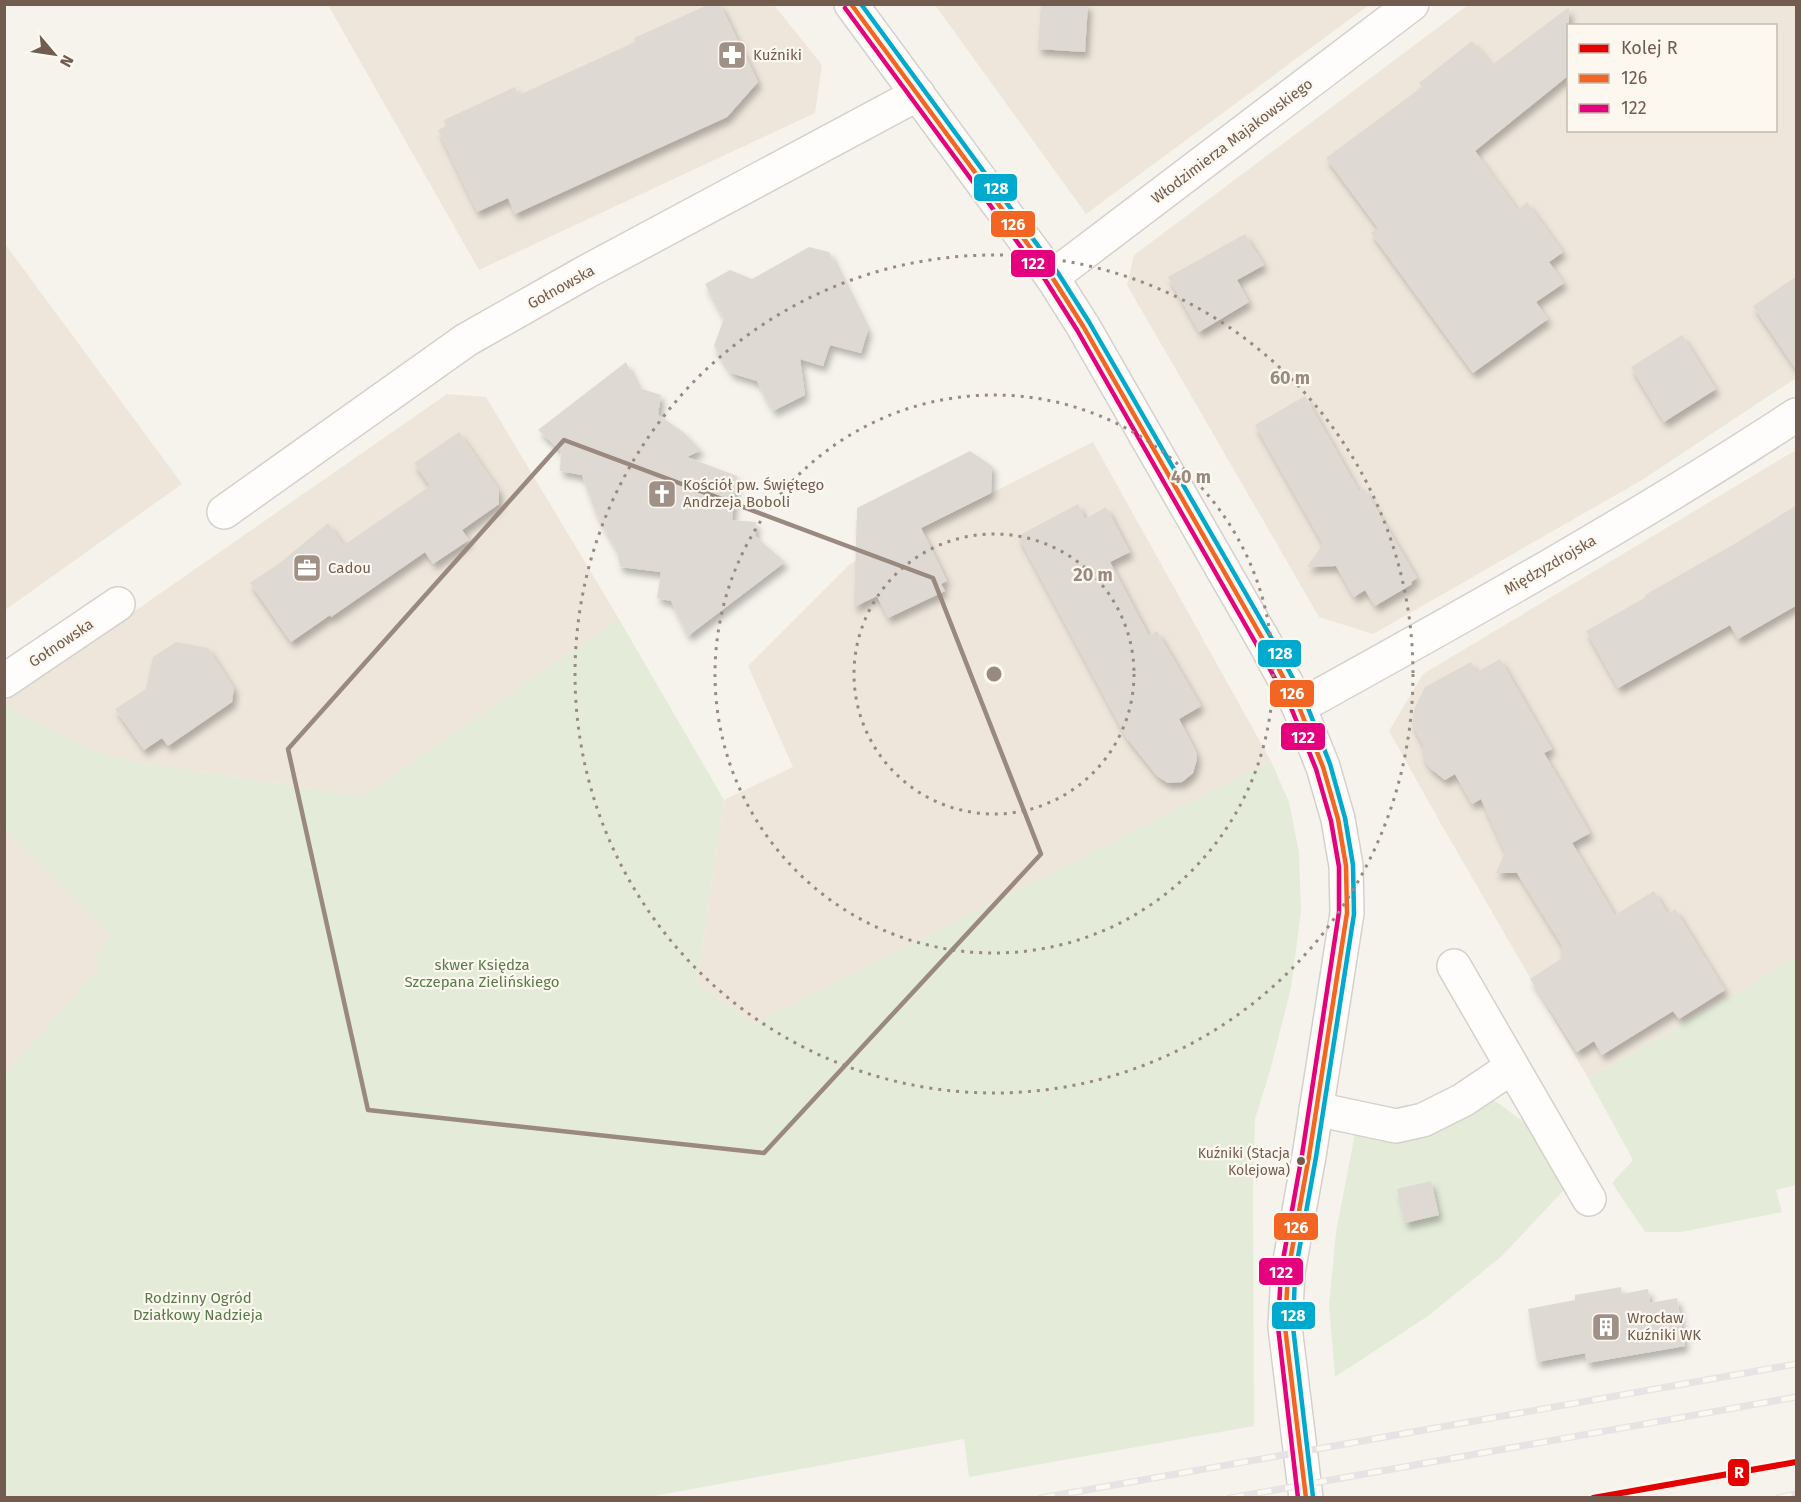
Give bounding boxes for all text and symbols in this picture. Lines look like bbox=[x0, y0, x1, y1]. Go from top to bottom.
north arrow bbox=[24, 24, 84, 84]
legend bbox=[1567, 24, 1777, 132]
text: Kolej R bbox=[1621, 37, 1678, 59]
pharmacy icon: Kuźniki bbox=[716, 39, 748, 71]
place label: Kuźniki bbox=[753, 46, 802, 64]
text: N bbox=[56, 52, 78, 70]
text: 126 bbox=[1621, 67, 1647, 89]
street label: Włodzimierza Majakowskiego bbox=[1148, 74, 1316, 208]
text: 122 bbox=[1621, 97, 1647, 119]
line badge: 128 bbox=[973, 173, 1018, 202]
text: 128 bbox=[984, 179, 1009, 198]
line badge: 126 bbox=[990, 210, 1036, 238]
text: 126 bbox=[1001, 215, 1025, 234]
line badge: 122 bbox=[1010, 249, 1056, 278]
text: 122 bbox=[1021, 254, 1045, 273]
street label: Gołnowska bbox=[524, 261, 598, 313]
text: 60 m bbox=[1270, 367, 1310, 389]
text: 40 m bbox=[1171, 466, 1211, 488]
place label: Kościół pw. Świętego Andrzeja Boboli bbox=[683, 476, 824, 511]
church icon: Kościół pw. Świętego Andrzeja Boboli bbox=[646, 478, 678, 510]
street label: Międzyzdrojska bbox=[1501, 531, 1599, 599]
office icon: Cadou bbox=[291, 552, 323, 584]
place label: Cadou bbox=[328, 559, 371, 577]
text: 20 m bbox=[1073, 564, 1113, 586]
street label: Gołnowska bbox=[25, 615, 97, 671]
line badge: 128 bbox=[1257, 639, 1302, 668]
text: 128 bbox=[1268, 644, 1293, 663]
centre of rings bbox=[984, 664, 1004, 684]
line badge: 126 bbox=[1269, 679, 1315, 708]
text: 126 bbox=[1280, 684, 1304, 703]
line badge: 122 bbox=[1280, 722, 1326, 751]
text: 122 bbox=[1291, 728, 1315, 747]
park label: skwer Księdza Szczepana Zielińskiego bbox=[404, 956, 560, 991]
place label: Kuźniki (Stacja Kolejowa) bbox=[1198, 1145, 1290, 1179]
marker: Kuźniki (Stacja Kolejowa) bbox=[1295, 1155, 1307, 1167]
line badge: 126 bbox=[1273, 1212, 1319, 1241]
text: 126 bbox=[1284, 1218, 1308, 1237]
line badge: 122 bbox=[1258, 1257, 1304, 1286]
text: 122 bbox=[1269, 1263, 1293, 1282]
park label: Rodzinny Ogród Działkowy Nadzieja bbox=[133, 1289, 263, 1324]
line badge: 128 bbox=[1271, 1301, 1316, 1330]
text: 128 bbox=[1281, 1306, 1306, 1325]
place label: Wrocław Kuźniki WK bbox=[1627, 1309, 1701, 1344]
building icon: Wrocław Kuźniki WK bbox=[1590, 1311, 1622, 1343]
line badge: R bbox=[1727, 1458, 1750, 1487]
text: R bbox=[1734, 1463, 1744, 1482]

